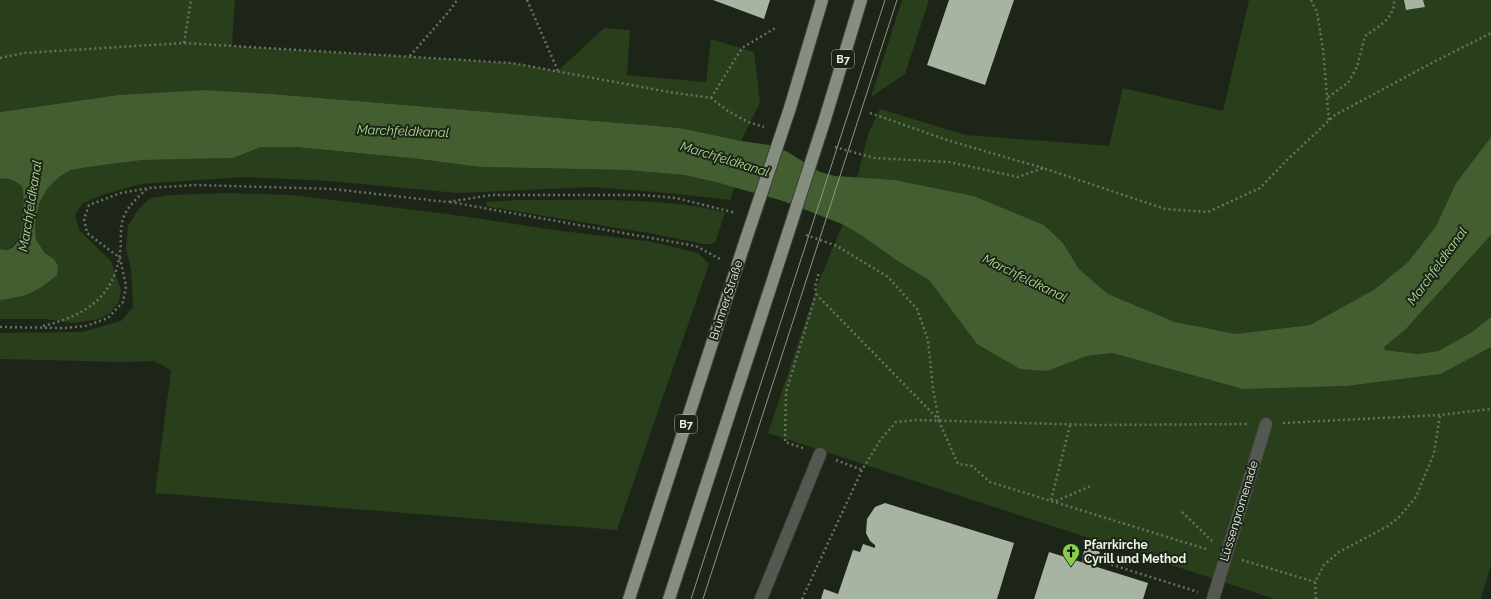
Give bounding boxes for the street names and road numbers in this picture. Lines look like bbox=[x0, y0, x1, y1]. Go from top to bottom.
road number: B7 bbox=[832, 50, 854, 68]
street label: Brünner Straße bbox=[707, 258, 745, 342]
road number: B7 bbox=[675, 415, 697, 433]
street label: Lüssenpromenade bbox=[1217, 459, 1261, 563]

